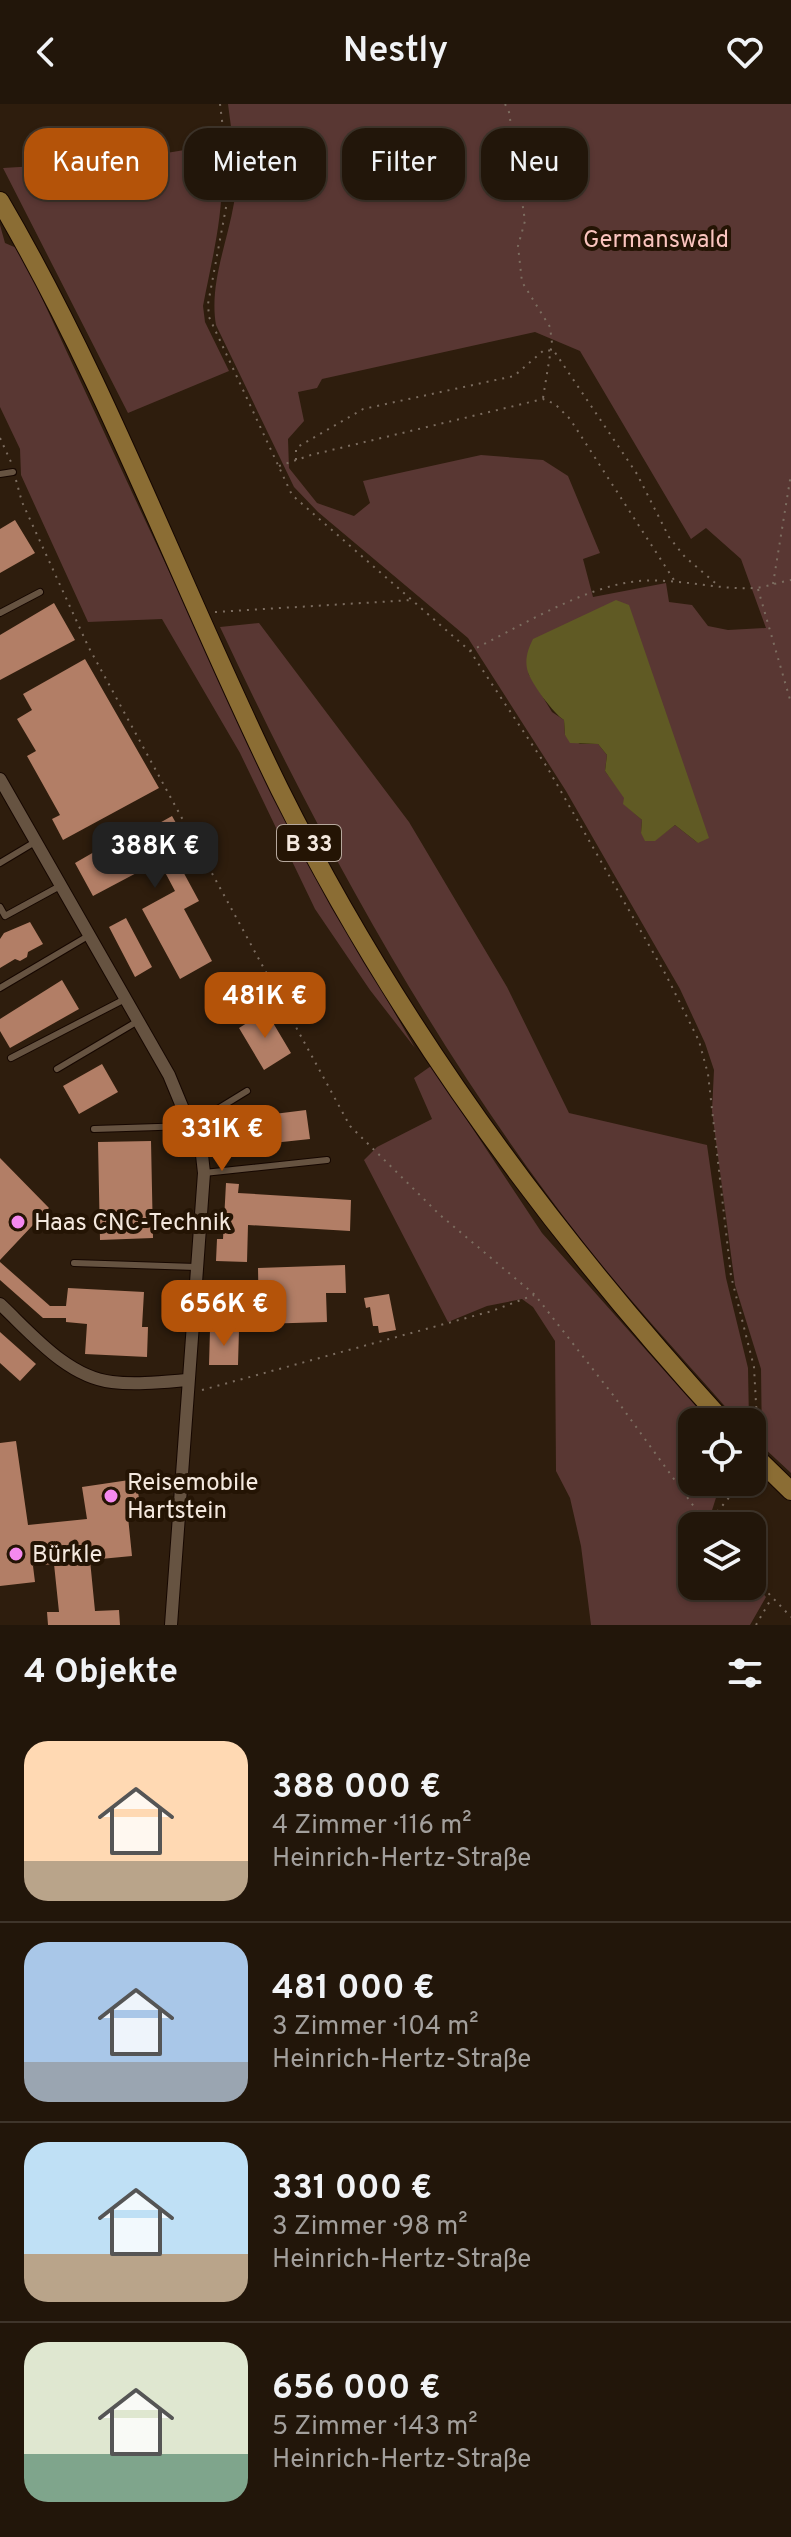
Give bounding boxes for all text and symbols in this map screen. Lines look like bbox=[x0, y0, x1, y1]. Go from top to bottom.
text: Nestly bbox=[343, 29, 448, 75]
icon: back bbox=[24, 30, 68, 74]
icon: heart bbox=[723, 30, 767, 74]
chip: Kaufen bbox=[24, 128, 168, 200]
chip: Mieten bbox=[184, 128, 326, 200]
chip: Filter bbox=[342, 128, 465, 200]
chip: Neu bbox=[481, 128, 588, 200]
park label: Germanswald bbox=[583, 226, 729, 256]
pin: 388K € bbox=[90, 822, 220, 890]
road number: B 33 bbox=[277, 825, 341, 861]
text: 388K € bbox=[110, 831, 200, 864]
pin: 481K € bbox=[200, 972, 330, 1040]
text: 481K € bbox=[223, 981, 307, 1014]
pin: 331K € bbox=[157, 1105, 287, 1173]
text: 331K € bbox=[181, 1114, 263, 1147]
place label: Haas CNC-Technik bbox=[34, 1209, 232, 1239]
marker: Haas CNC-Technik bbox=[9, 1213, 27, 1231]
pin: 656K € bbox=[159, 1280, 289, 1348]
text: 656K € bbox=[179, 1289, 269, 1322]
map controls bbox=[678, 1408, 766, 1600]
button: locate bbox=[678, 1408, 766, 1496]
place label: Reisemobile Hartstein bbox=[127, 1469, 258, 1527]
marker: Reisemobile Hartstein bbox=[102, 1487, 120, 1505]
button: layers bbox=[678, 1512, 766, 1600]
place label: Bürkle bbox=[32, 1541, 102, 1571]
marker: Bürkle bbox=[7, 1545, 25, 1563]
icon: filters bbox=[723, 1651, 767, 1695]
text: 4 Objekte bbox=[24, 1652, 178, 1695]
text: 388 000 € bbox=[272, 1767, 441, 1810]
icon: home bbox=[88, 1773, 184, 1869]
text: 4 Zimmer · 116 m² bbox=[272, 1810, 472, 1843]
text: Heinrich-Hertz-Straße bbox=[272, 1843, 531, 1876]
text: 481 000 € bbox=[272, 1968, 435, 2011]
icon: home bbox=[88, 1974, 184, 2070]
text: 3 Zimmer · 104 m² bbox=[272, 2011, 479, 2044]
text: Heinrich-Hertz-Straße bbox=[272, 2044, 531, 2077]
text: 331 000 € bbox=[272, 2168, 432, 2211]
icon: home bbox=[88, 2174, 184, 2270]
text: 3 Zimmer · 98 m² bbox=[272, 2211, 468, 2244]
text: Heinrich-Hertz-Straße bbox=[272, 2244, 531, 2277]
text: 656 000 € bbox=[272, 2368, 440, 2411]
icon: home bbox=[88, 2374, 184, 2470]
text: 5 Zimmer · 143 m² bbox=[272, 2411, 478, 2444]
text: Heinrich-Hertz-Straße bbox=[272, 2444, 531, 2477]

